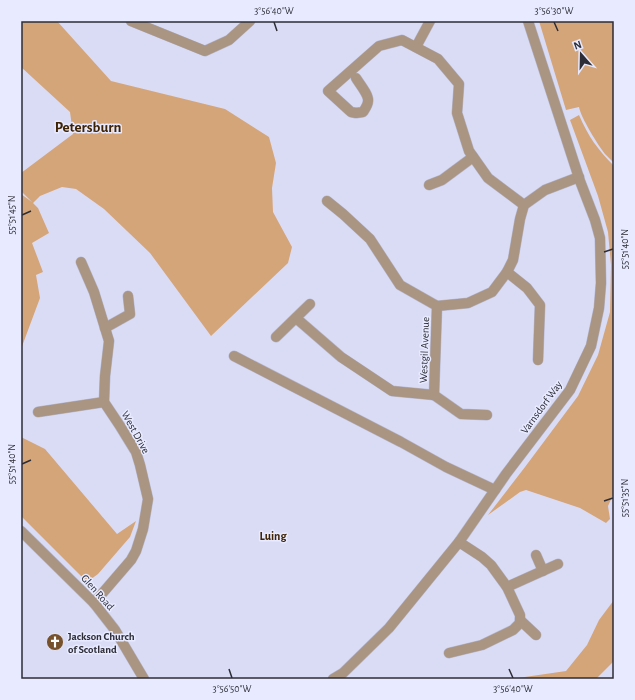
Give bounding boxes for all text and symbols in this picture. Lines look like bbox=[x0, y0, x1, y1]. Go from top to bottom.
text: 3°56'40"W bbox=[254, 6, 294, 16]
text: 3°56'30"W bbox=[535, 6, 573, 16]
north arrow bbox=[561, 34, 601, 74]
text: N bbox=[572, 39, 583, 52]
district label: Petersburn bbox=[55, 120, 121, 135]
text: 55°51'45"N bbox=[7, 195, 17, 235]
text: 55°51'40"N bbox=[620, 229, 630, 269]
street label: Westgil Avenue bbox=[418, 317, 431, 383]
street label: Varnsdorf Way bbox=[519, 379, 564, 436]
street label: West Drive bbox=[119, 409, 152, 455]
text: 55°51'40"N bbox=[7, 444, 17, 484]
text: 55°51'35"N bbox=[620, 479, 630, 517]
district label: Luing bbox=[260, 530, 287, 542]
street label: Glen Road bbox=[79, 572, 117, 612]
place label: Jackson Church of Scotland bbox=[68, 631, 135, 655]
church icon: Jackson Church of Scotland bbox=[45, 632, 65, 652]
text: 3°56'50"W bbox=[213, 684, 252, 694]
text: 3°56'40"W bbox=[493, 684, 533, 694]

